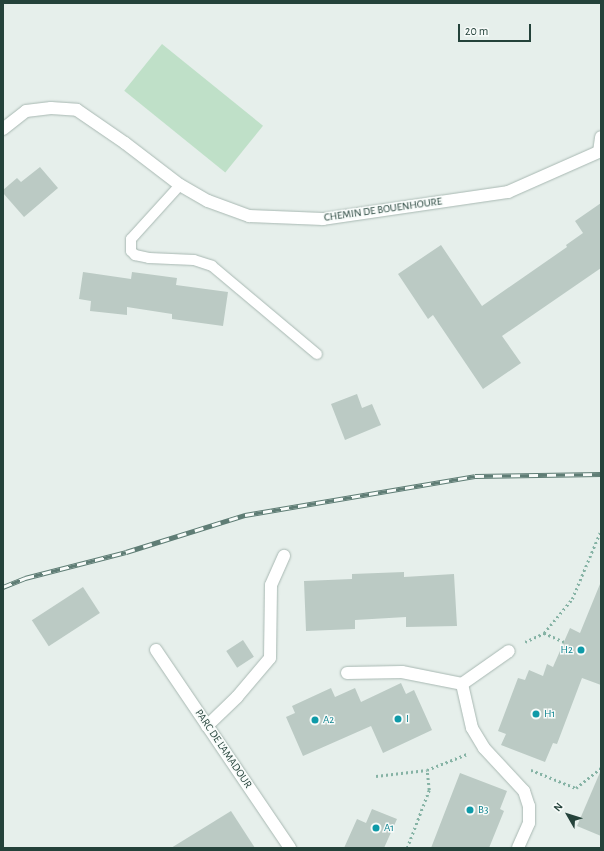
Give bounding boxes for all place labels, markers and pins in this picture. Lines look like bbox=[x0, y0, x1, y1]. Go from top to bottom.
place label: H2 bbox=[560, 643, 573, 657]
marker: H2 bbox=[576, 645, 586, 655]
place label: H1 bbox=[544, 707, 555, 721]
marker: H1 bbox=[531, 709, 541, 719]
place label: I bbox=[406, 712, 409, 726]
place label: A2 bbox=[323, 713, 334, 727]
marker: I bbox=[393, 714, 403, 724]
marker: A2 bbox=[310, 715, 320, 725]
place label: B3 bbox=[478, 803, 488, 817]
marker: B3 bbox=[465, 805, 475, 815]
place label: A1 bbox=[384, 821, 394, 835]
marker: A1 bbox=[371, 823, 381, 833]

